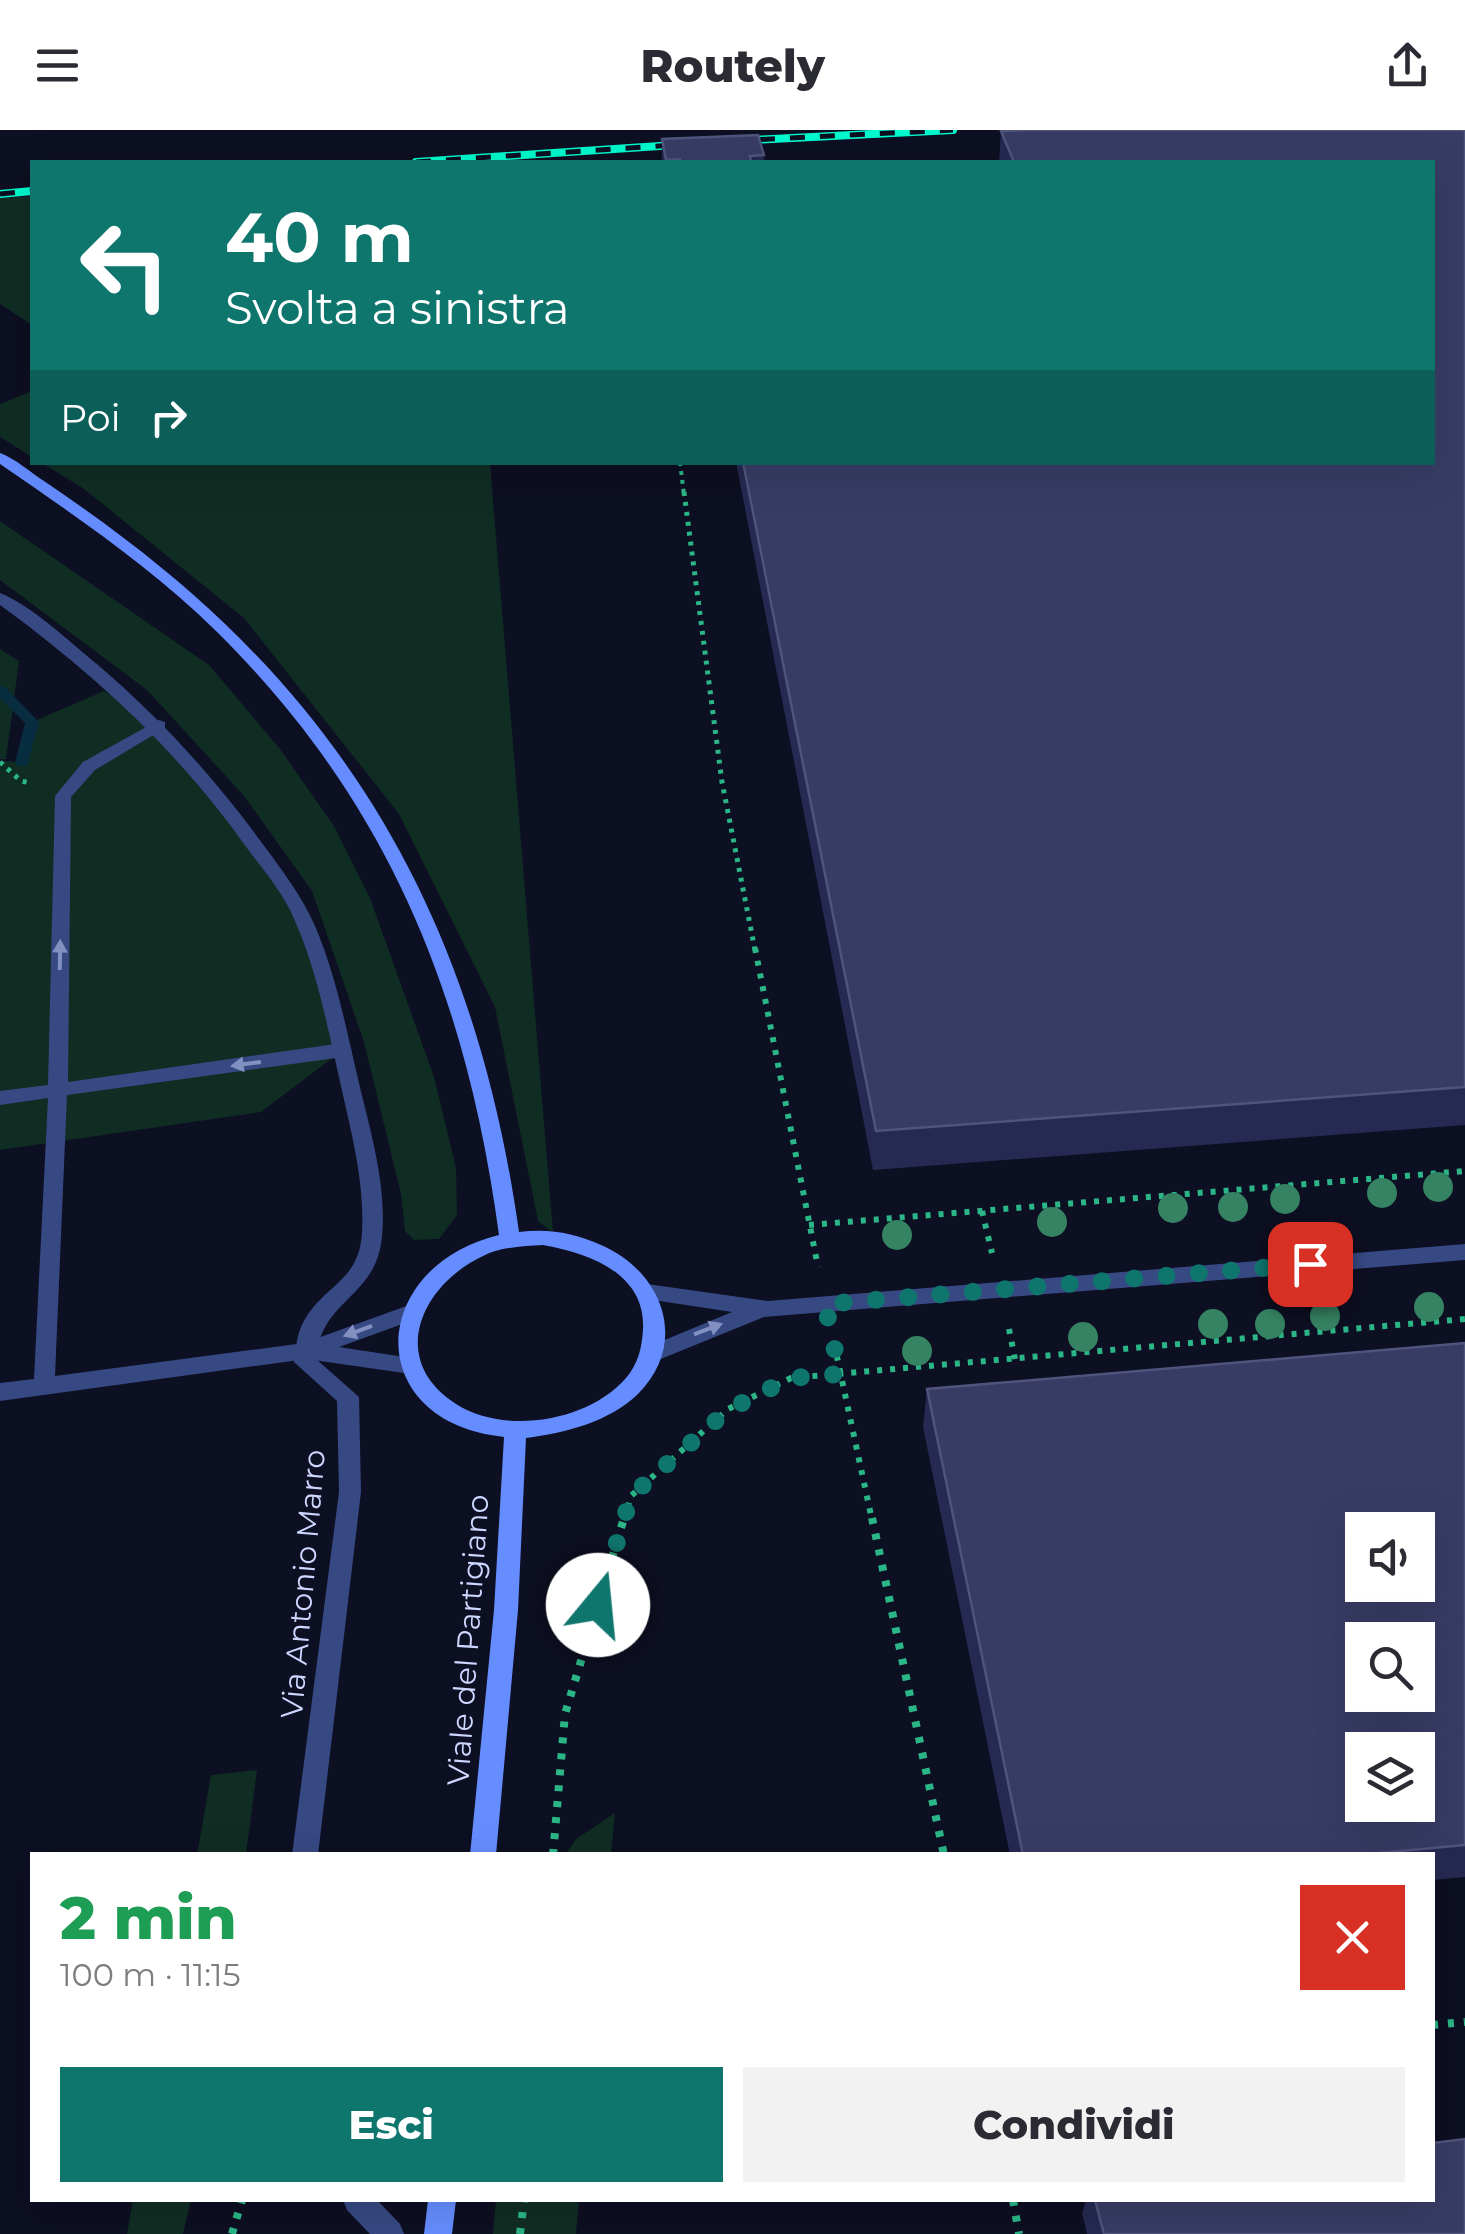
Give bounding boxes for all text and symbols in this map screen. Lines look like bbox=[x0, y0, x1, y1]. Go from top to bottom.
icon: menu bbox=[30, 38, 85, 93]
text: Routely bbox=[640, 38, 825, 93]
icon: share bbox=[1380, 38, 1435, 93]
text: 40 m bbox=[225, 194, 414, 280]
icon: left bbox=[60, 200, 190, 330]
text: Svolta a sinistra bbox=[225, 280, 570, 335]
icon: right bbox=[141, 390, 196, 445]
text: Poi bbox=[60, 394, 121, 441]
one-way arrow bbox=[53, 939, 69, 971]
one-way arrow bbox=[230, 1056, 261, 1072]
pin bbox=[1268, 1222, 1353, 1307]
icon: arrive bbox=[1283, 1237, 1338, 1292]
one-way arrow bbox=[694, 1321, 724, 1337]
one-way arrow bbox=[343, 1325, 373, 1340]
street label: Via Antonio Marro bbox=[273, 1448, 333, 1720]
street label: Viale del Partigiano bbox=[439, 1493, 497, 1787]
map controls bbox=[1345, 1512, 1435, 1822]
button: sound bbox=[1345, 1512, 1435, 1602]
position arrow bbox=[546, 1553, 650, 1657]
button: search bbox=[1345, 1622, 1435, 1712]
button: layers bbox=[1345, 1732, 1435, 1822]
text: 2 min bbox=[60, 1881, 237, 1954]
button: close bbox=[1300, 1885, 1405, 1990]
text: 100 m · 11:15 bbox=[60, 1955, 241, 1994]
button: Esci bbox=[60, 2067, 723, 2182]
button: Condividi bbox=[743, 2067, 1405, 2182]

